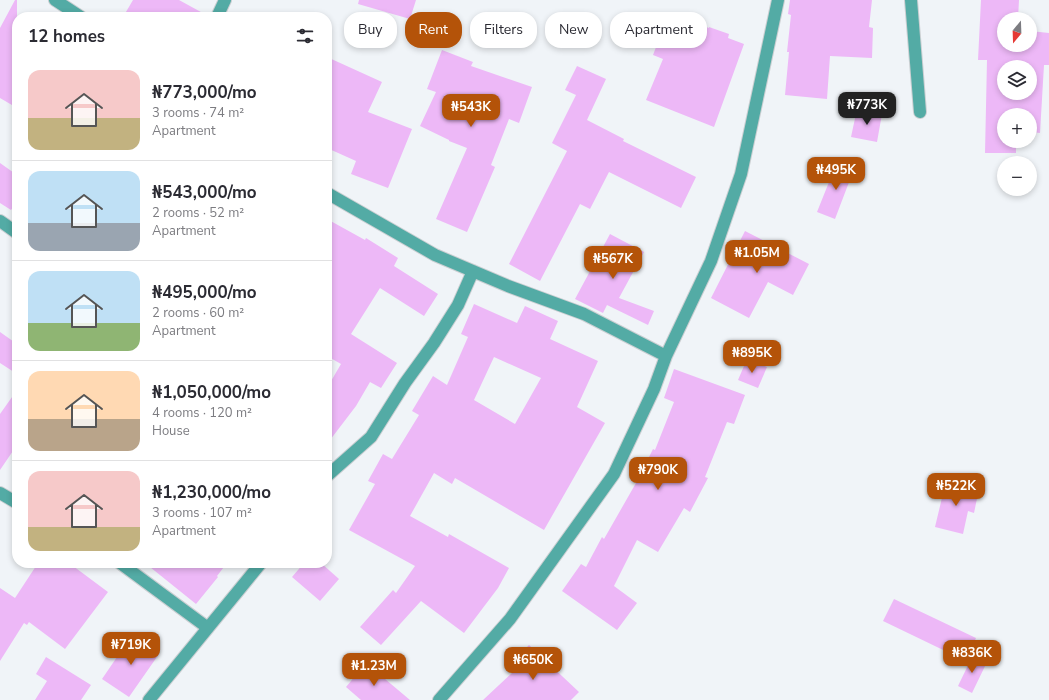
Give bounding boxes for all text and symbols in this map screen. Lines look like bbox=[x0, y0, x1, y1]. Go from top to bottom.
chip: Buy bbox=[344, 12, 397, 48]
chip: Rent bbox=[405, 12, 462, 48]
chip: Filters bbox=[470, 12, 537, 48]
chip: New bbox=[545, 12, 602, 48]
chip: Apartment bbox=[610, 12, 707, 48]
north arrow bbox=[997, 12, 1037, 52]
map controls bbox=[997, 12, 1037, 196]
text: 12 homes bbox=[28, 25, 105, 48]
icon: filters bbox=[294, 25, 316, 47]
button: layers bbox=[997, 60, 1037, 100]
text: ₦773,000/mo bbox=[152, 81, 257, 104]
icon: home bbox=[60, 86, 108, 134]
pin: ₦773K bbox=[839, 92, 895, 126]
pin: ₦543K bbox=[443, 94, 499, 128]
text: ₦773K bbox=[847, 96, 887, 114]
text: ₦543K bbox=[451, 98, 491, 116]
text: 3 rooms · 74 m² bbox=[152, 104, 244, 122]
button: + bbox=[997, 108, 1037, 148]
text: Apartment bbox=[152, 122, 215, 140]
button: − bbox=[997, 156, 1037, 196]
pin: ₦495K bbox=[808, 157, 864, 191]
text: ₦495K bbox=[816, 161, 856, 179]
text: ₦543,000/mo bbox=[152, 181, 257, 204]
icon: home bbox=[60, 187, 108, 235]
text: 2 rooms · 52 m² bbox=[152, 204, 244, 222]
text: Apartment bbox=[152, 222, 215, 240]
pin: ₦1.05M bbox=[724, 240, 790, 274]
text: ₦1.05M bbox=[734, 244, 780, 262]
pin: ₦567K bbox=[585, 246, 641, 280]
text: ₦567K bbox=[593, 250, 633, 268]
text: ₦495,000/mo bbox=[152, 281, 257, 304]
icon: home bbox=[60, 287, 108, 335]
text: 2 rooms · 60 m² bbox=[152, 304, 244, 322]
text: Apartment bbox=[152, 322, 215, 340]
pin: ₦895K bbox=[724, 340, 780, 374]
text: ₦895K bbox=[732, 344, 772, 362]
text: ₦1,050,000/mo bbox=[152, 381, 271, 404]
icon: home bbox=[60, 387, 108, 435]
text: 4 rooms · 120 m² bbox=[152, 404, 252, 422]
text: House bbox=[152, 422, 190, 440]
pin: ₦790K bbox=[630, 457, 686, 491]
text: ₦790K bbox=[638, 461, 678, 479]
pin: ₦522K bbox=[928, 473, 984, 507]
text: ₦522K bbox=[936, 477, 976, 495]
text: ₦1,230,000/mo bbox=[152, 481, 271, 504]
icon: home bbox=[60, 487, 108, 535]
text: 3 rooms · 107 m² bbox=[152, 504, 252, 522]
text: Apartment bbox=[152, 522, 215, 540]
pin: ₦719K bbox=[103, 632, 159, 666]
text: ₦719K bbox=[111, 636, 151, 654]
pin: ₦836K bbox=[944, 640, 1000, 674]
text: ₦836K bbox=[952, 644, 992, 662]
pin: ₦650K bbox=[505, 647, 561, 681]
text: ₦650K bbox=[513, 651, 553, 669]
pin: ₦1.23M bbox=[341, 653, 407, 687]
text: ₦1.23M bbox=[351, 657, 397, 675]

